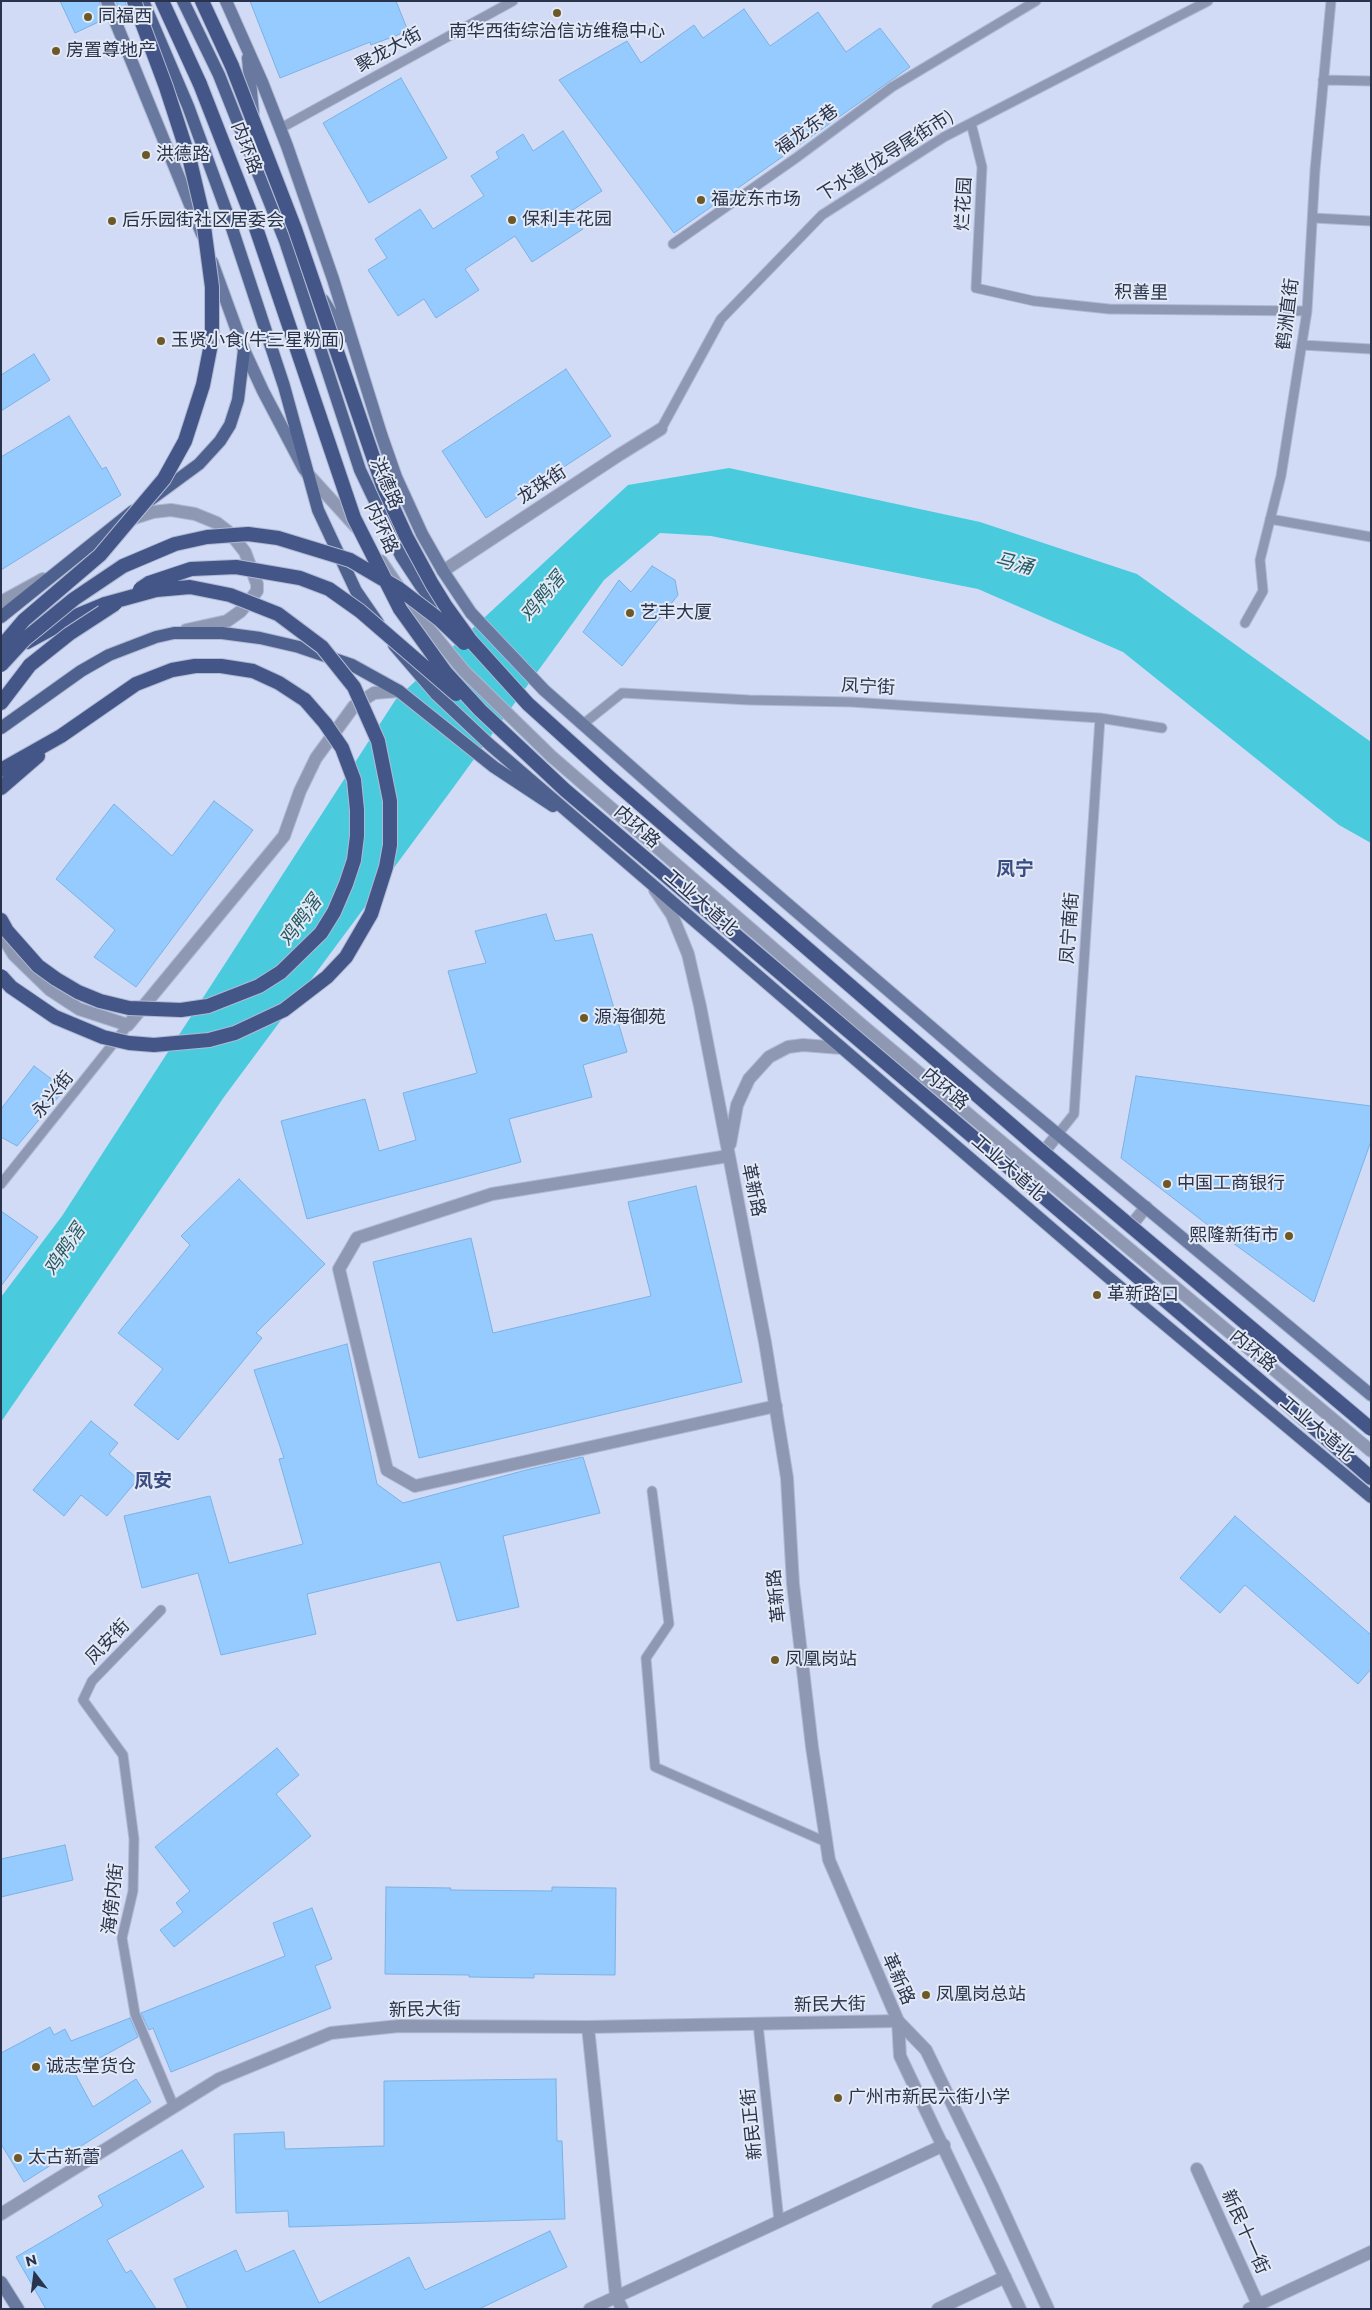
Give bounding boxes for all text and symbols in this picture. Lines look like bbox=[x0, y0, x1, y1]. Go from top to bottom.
place label: 同福西 bbox=[98, 6, 152, 28]
marker: 南华西街综治信访维稳中心 bbox=[551, 7, 563, 19]
marker: 同福西 bbox=[82, 11, 94, 23]
place label: 南华西街综治信访维稳中心 bbox=[449, 21, 665, 43]
street label: 聚龙大街 bbox=[352, 23, 426, 77]
place label: 房置尊地产 bbox=[66, 40, 156, 62]
marker: 房置尊地产 bbox=[50, 45, 62, 57]
street label: 福龙东巷 bbox=[772, 100, 842, 160]
street label: 下水道(龙导尾街市) bbox=[814, 106, 958, 206]
street label: 内环路 bbox=[226, 119, 266, 177]
place label: 洪德路 bbox=[156, 144, 210, 166]
marker: 洪德路 bbox=[140, 149, 152, 161]
street label: 烂花园 bbox=[952, 176, 976, 232]
place label: 福龙东市场 bbox=[711, 189, 801, 211]
marker: 福龙东市场 bbox=[695, 194, 707, 206]
place label: 保利丰花园 bbox=[522, 209, 612, 231]
place label: 后乐园街社区居委会 bbox=[122, 210, 284, 232]
marker: 保利丰花园 bbox=[506, 214, 518, 226]
marker: 后乐园街社区居委会 bbox=[106, 215, 118, 227]
street label: 鹤洲直街 bbox=[1273, 277, 1303, 351]
street label: 积善里 bbox=[1114, 282, 1168, 304]
place label: 玉贤小食(牛三星粉面) bbox=[171, 330, 345, 352]
marker: 玉贤小食(牛三星粉面) bbox=[155, 335, 167, 347]
street label: 洪德路 bbox=[366, 454, 406, 512]
street label: 龙珠街 bbox=[513, 461, 571, 509]
street label: 内环路 bbox=[360, 499, 402, 557]
water label: 马涌 bbox=[993, 548, 1035, 580]
water label: 鸡鸭滘 bbox=[516, 568, 570, 626]
place label: 艺丰大厦 bbox=[640, 602, 712, 624]
marker: 艺丰大厦 bbox=[624, 607, 636, 619]
street label: 凤宁街 bbox=[840, 675, 896, 699]
street label: 内环路 bbox=[610, 801, 664, 853]
district label: 凤宁 bbox=[996, 858, 1034, 880]
street label: 工业大道北 bbox=[660, 865, 742, 941]
water label: 鸡鸭滘 bbox=[275, 891, 327, 951]
street label: 凤宁南街 bbox=[1057, 891, 1083, 965]
place label: 源海御苑 bbox=[594, 1007, 666, 1029]
marker: 源海御苑 bbox=[578, 1012, 590, 1024]
street label: 内环路 bbox=[917, 1063, 973, 1115]
street label: 永兴街 bbox=[28, 1067, 78, 1123]
street label: 工业大道北 bbox=[967, 1130, 1049, 1206]
street label: 革新路 bbox=[737, 1161, 769, 1219]
place label: 中国工商银行 bbox=[1177, 1173, 1285, 1195]
marker: 中国工商银行 bbox=[1161, 1178, 1173, 1190]
water label: 鸡鸭滘 bbox=[40, 1220, 90, 1280]
place label: 熙隆新街市 bbox=[1189, 1225, 1279, 1247]
marker: 熙隆新街市 bbox=[1283, 1230, 1295, 1242]
place label: 革新路口 bbox=[1107, 1284, 1179, 1306]
marker: 革新路口 bbox=[1091, 1289, 1103, 1301]
street label: 内环路 bbox=[1225, 1325, 1281, 1377]
street label: 工业大道北 bbox=[1276, 1392, 1358, 1466]
district label: 凤安 bbox=[134, 1470, 172, 1492]
street label: 革新路 bbox=[763, 1568, 791, 1624]
street label: 凤安街 bbox=[81, 1615, 135, 1669]
place label: 凤凰岗站 bbox=[785, 1649, 857, 1671]
marker: 凤凰岗站 bbox=[769, 1654, 781, 1666]
street label: 海傍内街 bbox=[98, 1862, 128, 1936]
street label: 革新路 bbox=[877, 1950, 919, 2008]
place label: 凤凰岗总站 bbox=[936, 1984, 1026, 2006]
marker: 凤凰岗总站 bbox=[920, 1989, 932, 2001]
street label: 新民大街 bbox=[794, 1994, 866, 2016]
street label: 新民大街 bbox=[389, 1999, 461, 2021]
place label: 诚志堂货仓 bbox=[46, 2056, 136, 2078]
marker: 诚志堂货仓 bbox=[30, 2061, 42, 2073]
street label: 新民正街 bbox=[737, 2087, 767, 2161]
place label: 广州市新民六街小学 bbox=[848, 2087, 1010, 2109]
marker: 广州市新民六街小学 bbox=[832, 2092, 844, 2104]
place label: 太古新蕾 bbox=[28, 2147, 100, 2169]
marker: 太古新蕾 bbox=[12, 2152, 24, 2164]
street label: 新民十一街 bbox=[1217, 2186, 1273, 2278]
north arrow bbox=[10, 2250, 60, 2300]
text: N bbox=[23, 2250, 39, 2271]

